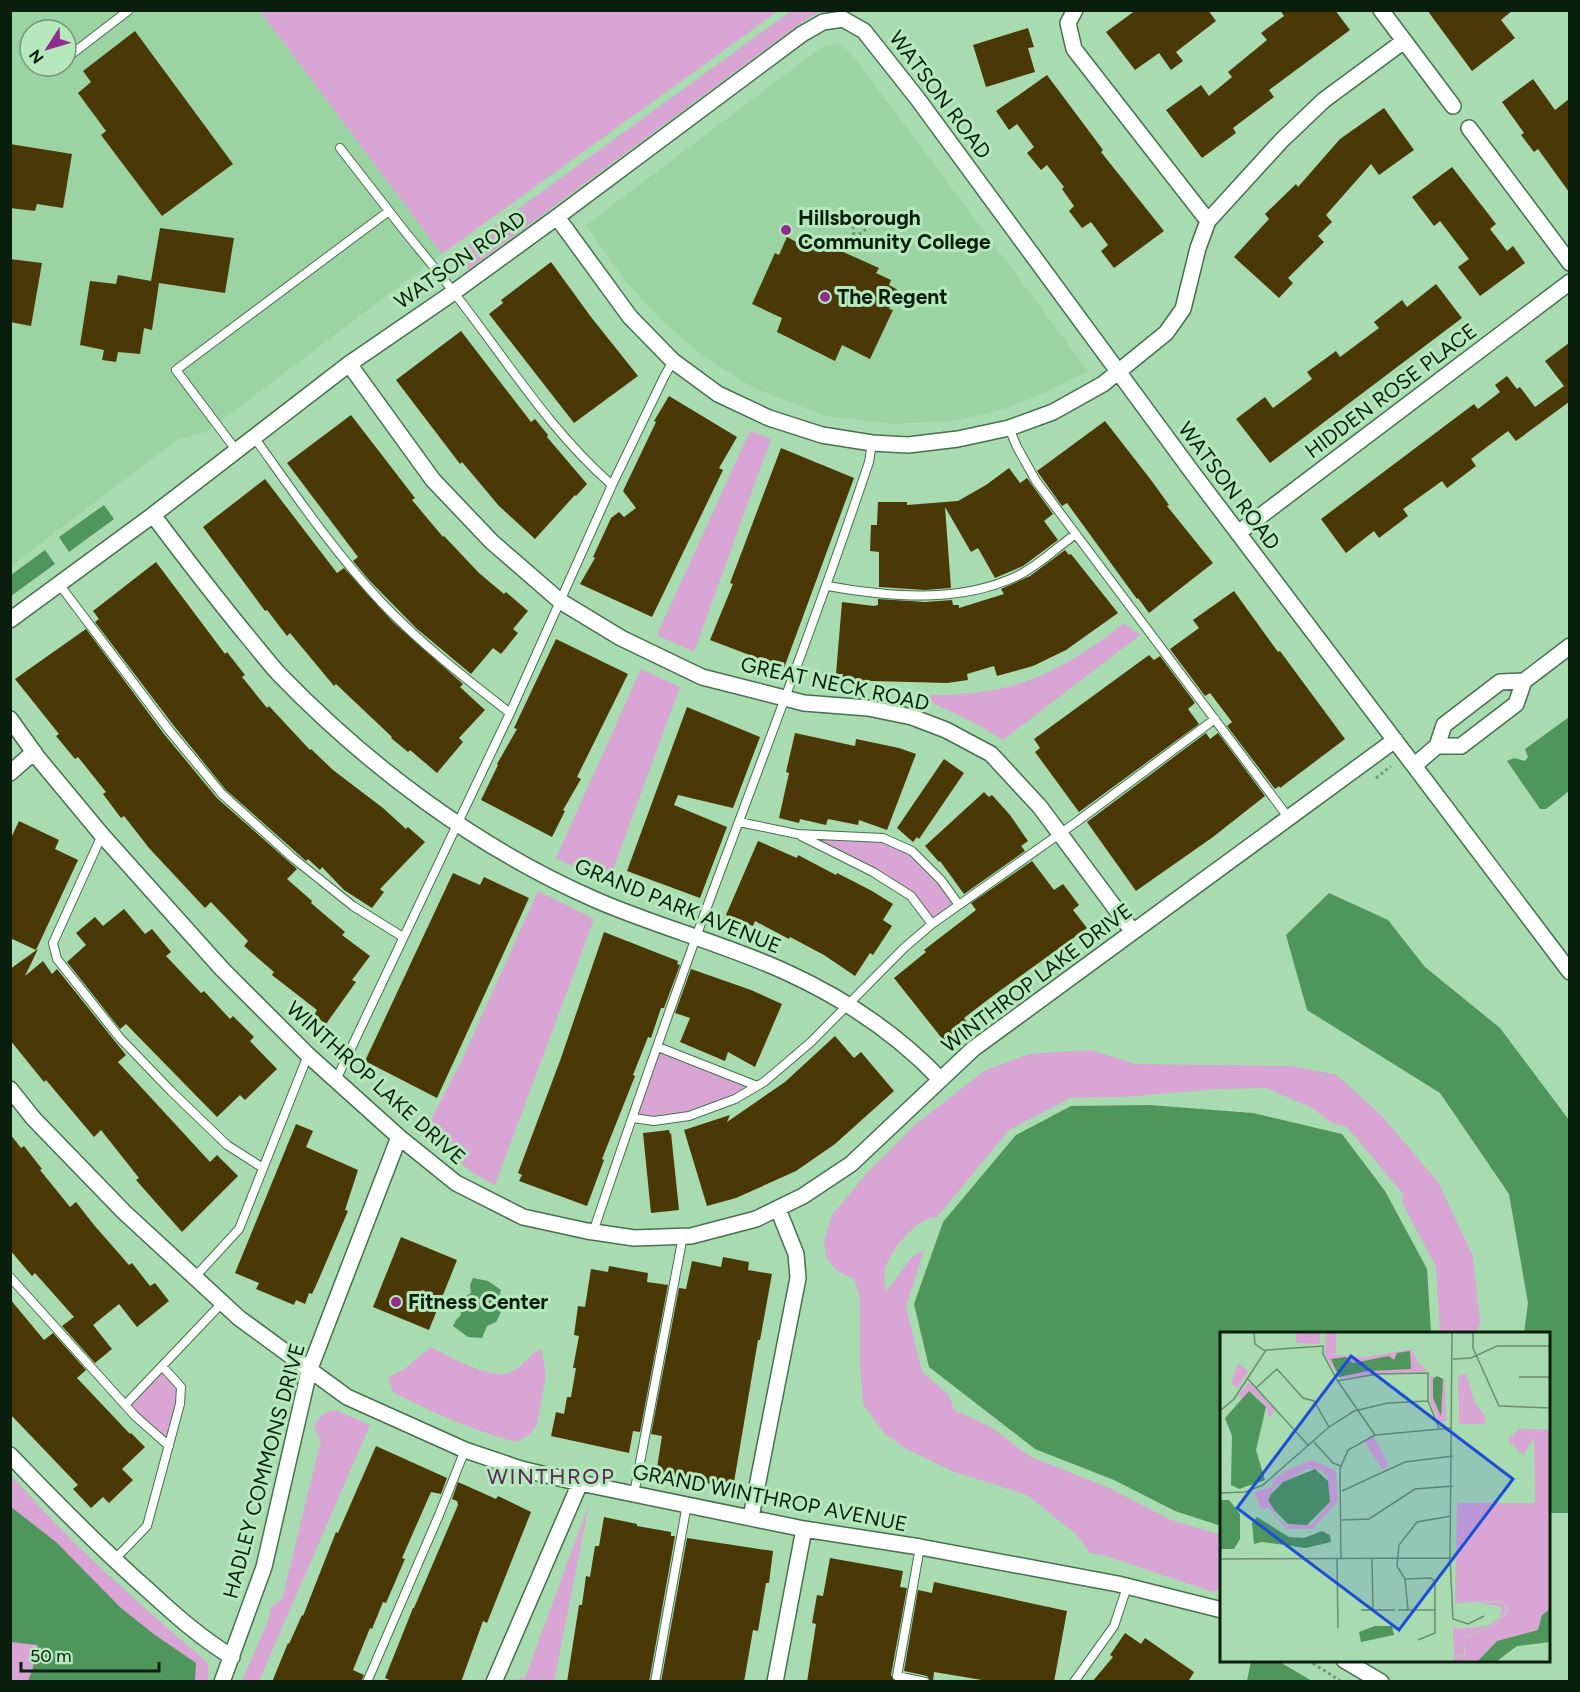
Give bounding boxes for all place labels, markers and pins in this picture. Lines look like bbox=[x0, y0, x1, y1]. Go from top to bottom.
place label: Hillsborough Community College bbox=[798, 205, 991, 254]
marker: Hillsborough Community College bbox=[779, 223, 793, 237]
place label: The Regent bbox=[837, 284, 948, 309]
marker: The Regent bbox=[818, 290, 832, 304]
place label: Fitness Center bbox=[408, 1289, 548, 1314]
marker: Fitness Center bbox=[389, 1295, 403, 1309]

